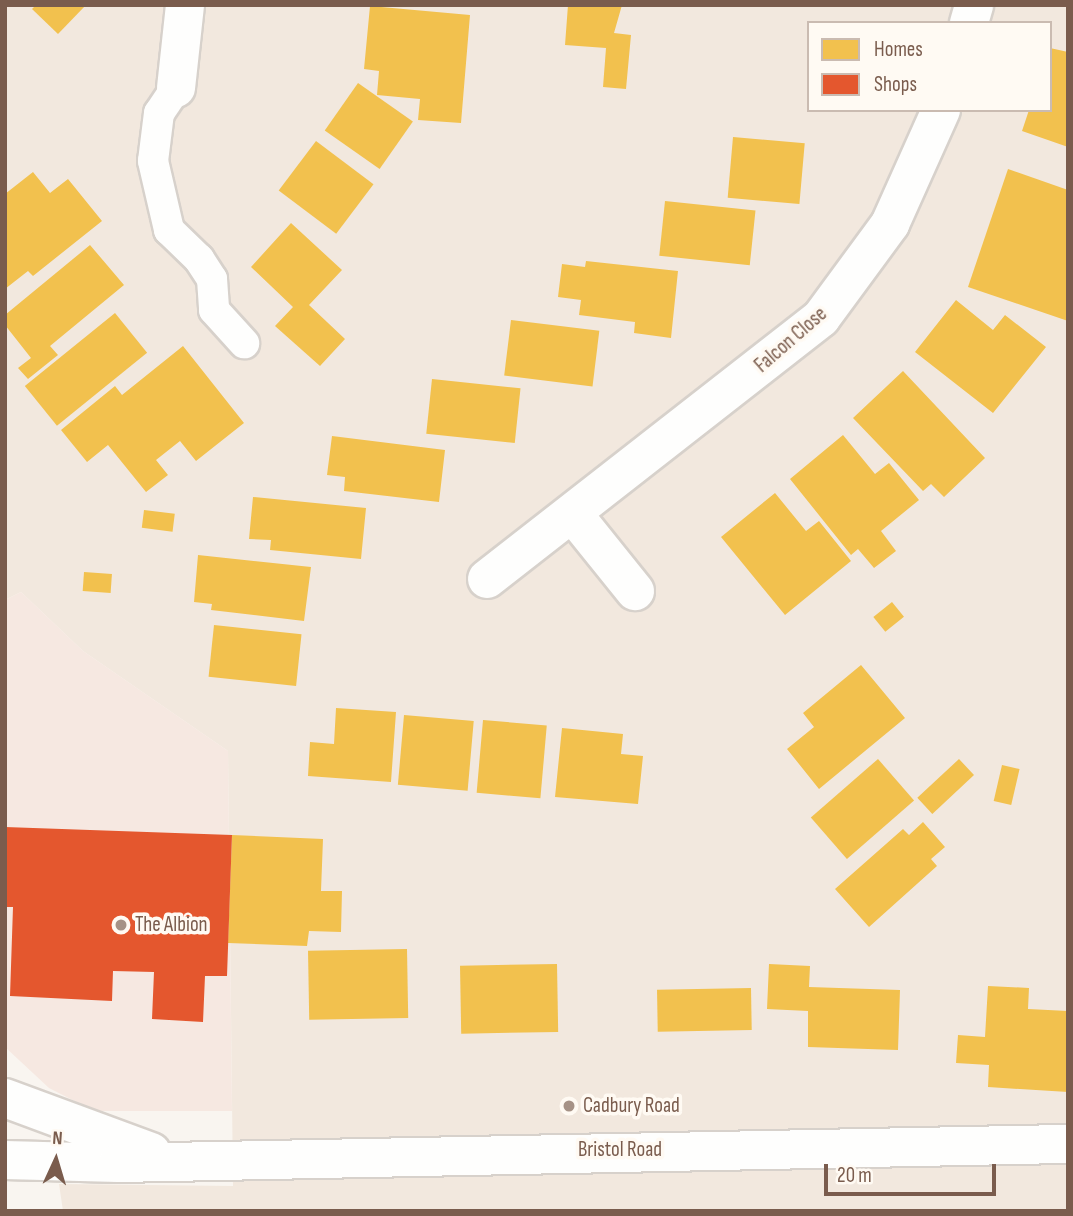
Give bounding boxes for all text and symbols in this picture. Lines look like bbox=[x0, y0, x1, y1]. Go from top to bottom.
legend bbox=[807, 21, 1052, 112]
text: Homes bbox=[874, 37, 923, 62]
text: Shops bbox=[874, 72, 917, 97]
street label: Falcon Close bbox=[750, 302, 832, 378]
place label: The Albion bbox=[135, 912, 208, 938]
marker: The Albion bbox=[113, 917, 129, 933]
place label: Cadbury Road bbox=[583, 1093, 680, 1119]
marker: Cadbury Road bbox=[561, 1098, 577, 1114]
north arrow bbox=[21, 1125, 91, 1195]
text: N bbox=[52, 1127, 63, 1150]
street label: Bristol Road bbox=[578, 1137, 662, 1163]
scale bar bbox=[828, 1150, 1000, 1194]
text: 20 m bbox=[837, 1163, 872, 1188]

